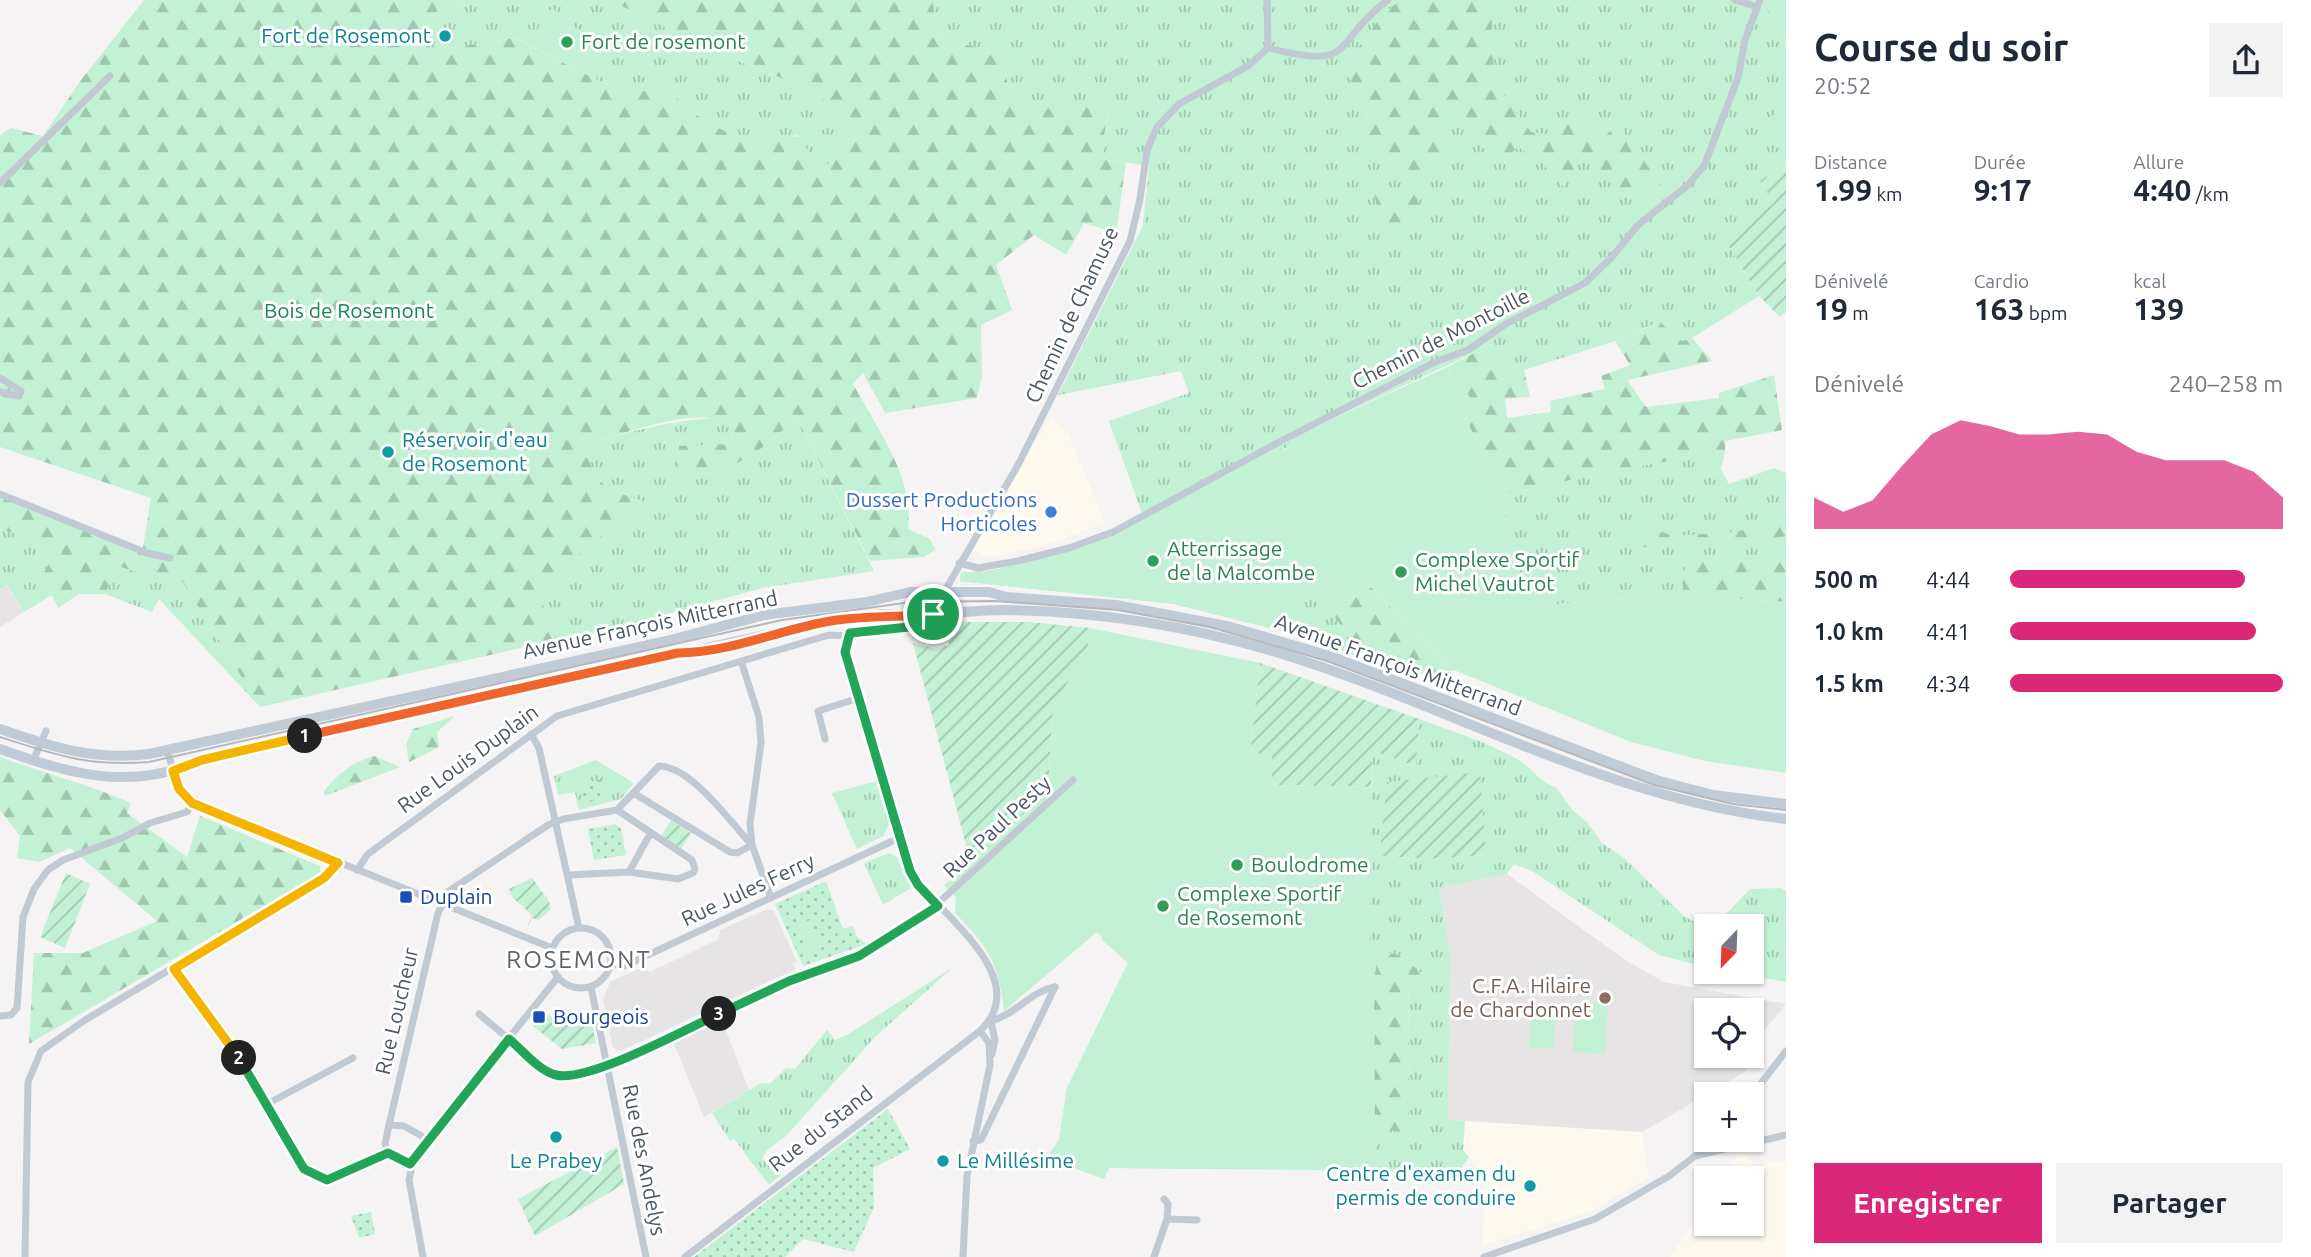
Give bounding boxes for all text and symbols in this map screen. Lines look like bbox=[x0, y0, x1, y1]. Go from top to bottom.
place label: Fort de Rosemont bbox=[261, 23, 431, 47]
button: share bbox=[2209, 23, 2283, 97]
text: Course du soir bbox=[1814, 26, 2068, 68]
marker: Fort de Rosemont bbox=[437, 28, 453, 44]
place label: Fort de rosemont bbox=[581, 29, 746, 53]
marker: Fort de rosemont bbox=[559, 34, 575, 50]
text: 20:52 bbox=[1814, 73, 1872, 98]
text: Distance bbox=[1814, 151, 1888, 173]
text: Durée bbox=[1974, 151, 2026, 173]
text: Allure bbox=[2133, 151, 2184, 173]
text: 1.99 bbox=[1814, 173, 1872, 207]
text: 9:17 bbox=[1974, 173, 2032, 207]
text: 4:40 bbox=[2133, 173, 2191, 207]
text: km bbox=[1872, 183, 1902, 205]
text: /km bbox=[2191, 183, 2229, 205]
street label: Chemin de Chamuse bbox=[1020, 223, 1122, 406]
text: Dénivelé bbox=[1814, 270, 1889, 292]
text: Cardio bbox=[1974, 270, 2029, 292]
text: kcal bbox=[2133, 270, 2166, 292]
street label: Chemin de Montoille bbox=[1348, 283, 1533, 393]
text: 19 bbox=[1814, 292, 1848, 326]
text: 163 bbox=[1974, 292, 2024, 326]
text: 139 bbox=[2133, 292, 2184, 326]
park label: Bois de Rosemont bbox=[264, 298, 434, 322]
text: m bbox=[1848, 302, 1869, 324]
text: bpm bbox=[2024, 302, 2067, 324]
text: Dénivelé bbox=[1814, 371, 1904, 396]
text: 240–258 m bbox=[2169, 371, 2283, 396]
place label: Réservoir d'eau de Rosemont bbox=[402, 427, 548, 475]
marker: Réservoir d'eau de Rosemont bbox=[380, 444, 396, 460]
place label: Dussert Productions Horticoles bbox=[846, 487, 1037, 535]
marker: Dussert Productions Horticoles bbox=[1043, 504, 1059, 520]
place label: Atterrissage de la Malcombe bbox=[1167, 536, 1315, 584]
place label: Complexe Sportif Michel Vautrot bbox=[1415, 547, 1580, 595]
marker: Atterrissage de la Malcombe bbox=[1145, 553, 1161, 569]
marker: Complexe Sportif Michel Vautrot bbox=[1393, 564, 1409, 580]
text: 500 m bbox=[1814, 567, 1878, 592]
text: 4:44 bbox=[1926, 567, 1971, 592]
pin bbox=[903, 584, 963, 644]
street label: Avenue François Mitterrand bbox=[520, 585, 780, 663]
icon: arrive bbox=[914, 595, 952, 633]
street label: Avenue François Mitterrand bbox=[1272, 608, 1525, 720]
text: 1.0 km bbox=[1814, 619, 1884, 644]
text: 4:41 bbox=[1926, 619, 1971, 644]
text: 1.5 km bbox=[1814, 671, 1884, 696]
text: 4:34 bbox=[1926, 671, 1971, 696]
street label: Rue Louis Duplain bbox=[392, 699, 542, 817]
pin: 1 bbox=[288, 718, 322, 754]
text: 1 bbox=[299, 724, 310, 746]
street label: Rue Paul Pesty bbox=[938, 770, 1055, 882]
street label: Rue Jules Ferry bbox=[677, 848, 818, 930]
place label: Boulodrome bbox=[1251, 852, 1369, 876]
marker: Boulodrome bbox=[1229, 857, 1245, 873]
place label: Complexe Sportif de Rosemont bbox=[1177, 881, 1342, 929]
place label: Duplain bbox=[420, 884, 493, 908]
marker: Duplain bbox=[398, 889, 414, 905]
marker: Complexe Sportif de Rosemont bbox=[1155, 898, 1171, 914]
north arrow bbox=[1694, 914, 1764, 984]
map controls bbox=[1694, 914, 1764, 1236]
street label: Rue Loucheur bbox=[370, 945, 422, 1077]
district label: ROSEMONT bbox=[506, 946, 652, 973]
place label: C.F.A. Hilaire de Chardonnet bbox=[1450, 973, 1591, 1021]
marker: C.F.A. Hilaire de Chardonnet bbox=[1597, 990, 1613, 1006]
pin: 3 bbox=[702, 996, 736, 1032]
button: locate bbox=[1694, 998, 1764, 1068]
text: 3 bbox=[713, 1002, 724, 1024]
place label: Bourgeois bbox=[553, 1004, 649, 1028]
marker: Bourgeois bbox=[531, 1009, 547, 1025]
pin: 2 bbox=[222, 1040, 256, 1076]
text: 2 bbox=[233, 1046, 244, 1068]
street label: Rue du Stand bbox=[764, 1080, 877, 1176]
street label: Rue des Andelys bbox=[619, 1082, 671, 1237]
button: + bbox=[1694, 1082, 1764, 1152]
marker: Le Prabey bbox=[548, 1129, 564, 1145]
place label: Le Prabey bbox=[510, 1148, 602, 1172]
place label: Le Millésime bbox=[957, 1148, 1074, 1172]
marker: Le Millésime bbox=[935, 1153, 951, 1169]
place label: Centre d'examen du permis de conduire bbox=[1326, 1161, 1516, 1209]
button: Enregistrer bbox=[1814, 1163, 2042, 1243]
button: Partager bbox=[2056, 1163, 2283, 1243]
button: − bbox=[1694, 1166, 1764, 1236]
marker: Centre d'examen du permis de conduire bbox=[1522, 1178, 1538, 1194]

